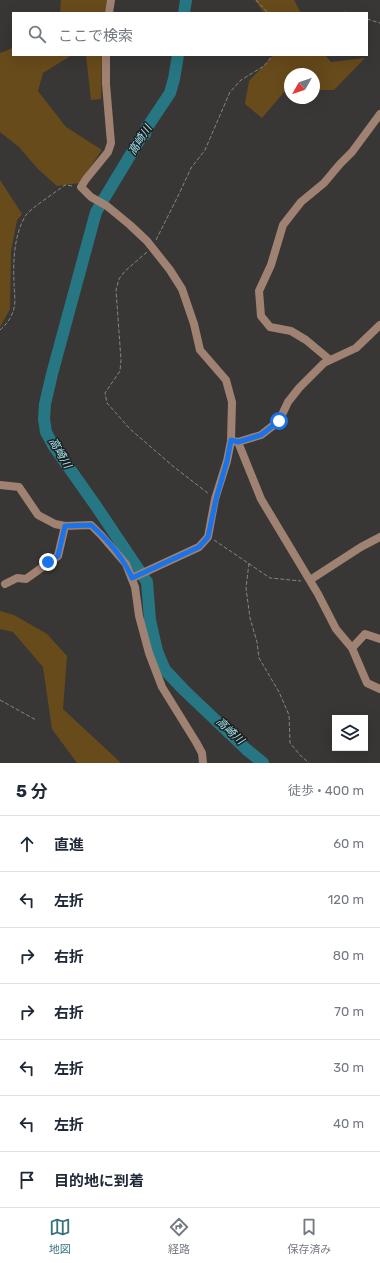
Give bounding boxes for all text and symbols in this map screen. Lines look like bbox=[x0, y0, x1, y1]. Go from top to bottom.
search box bbox=[12, 12, 368, 56]
icon: search bbox=[26, 23, 48, 45]
text: ここで検索 bbox=[58, 27, 133, 45]
north arrow bbox=[284, 68, 320, 104]
water label: 高崎川 bbox=[126, 122, 155, 157]
route start bbox=[270, 412, 288, 430]
water label: 高崎川 bbox=[46, 435, 74, 471]
route end bbox=[39, 553, 57, 571]
water label: 高崎川 bbox=[213, 715, 247, 748]
map controls bbox=[332, 715, 368, 751]
button: layers bbox=[332, 715, 368, 751]
text: 5 分 bbox=[16, 781, 48, 801]
text: 徒歩 · 400 m bbox=[288, 783, 364, 798]
icon: ahead bbox=[16, 833, 38, 855]
text: 直進 bbox=[54, 836, 84, 854]
text: 60 m bbox=[333, 836, 364, 851]
icon: left bbox=[16, 889, 38, 911]
text: 左折 bbox=[54, 892, 84, 910]
text: 120 m bbox=[328, 892, 364, 907]
icon: right bbox=[16, 945, 38, 967]
text: 右折 bbox=[54, 948, 84, 966]
text: 80 m bbox=[333, 948, 364, 963]
icon: right bbox=[16, 1001, 38, 1023]
text: 右折 bbox=[54, 1004, 84, 1022]
text: 70 m bbox=[334, 1004, 364, 1019]
icon: left bbox=[16, 1057, 38, 1079]
text: 左折 bbox=[54, 1060, 84, 1078]
text: 30 m bbox=[333, 1060, 364, 1075]
icon: left bbox=[16, 1113, 38, 1135]
text: 左折 bbox=[54, 1116, 84, 1134]
text: 40 m bbox=[333, 1116, 364, 1131]
icon: arrive bbox=[16, 1169, 38, 1191]
text: 目的地に到着 bbox=[54, 1172, 144, 1190]
tab: 地図 bbox=[49, 1216, 71, 1256]
tab: 経路 bbox=[168, 1216, 190, 1256]
tab: 保存済み bbox=[287, 1216, 331, 1256]

